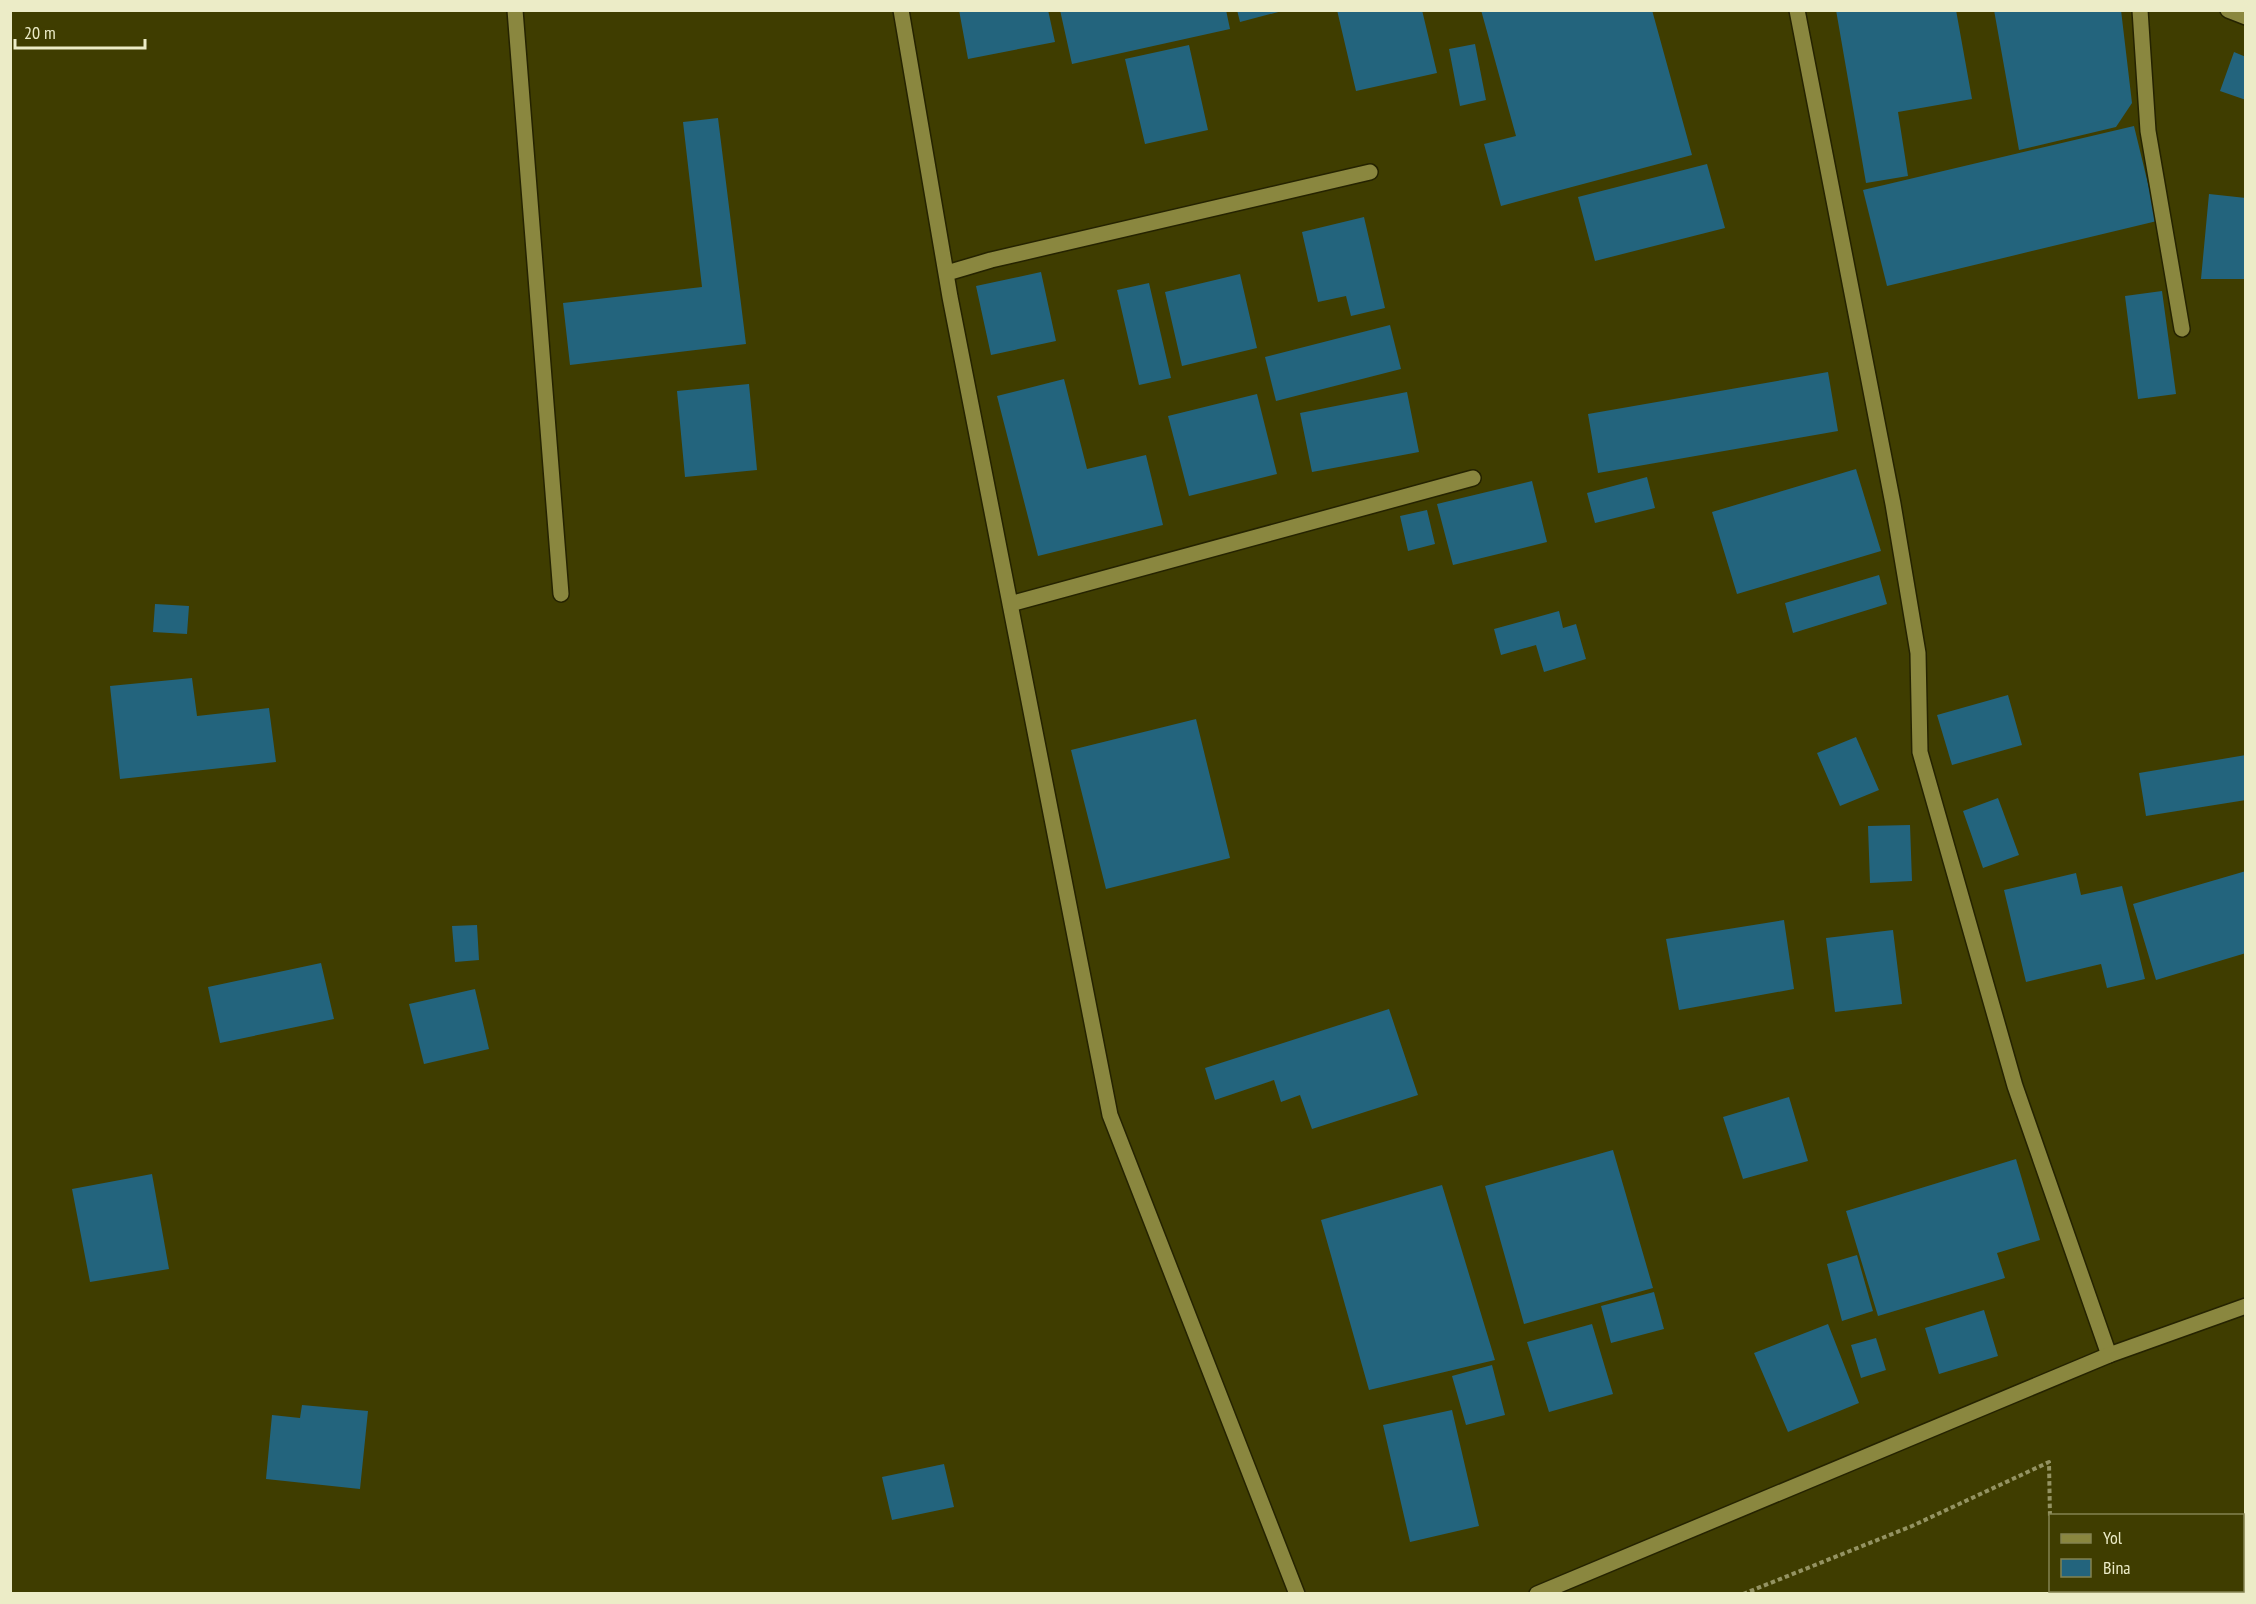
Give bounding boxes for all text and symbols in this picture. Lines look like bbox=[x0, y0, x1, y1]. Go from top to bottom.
scale bar bbox=[15, 12, 146, 50]
text: 20 m bbox=[24, 21, 56, 44]
legend bbox=[2049, 1514, 2244, 1592]
text: Yol bbox=[2103, 1526, 2123, 1549]
text: Bina bbox=[2103, 1556, 2131, 1579]

